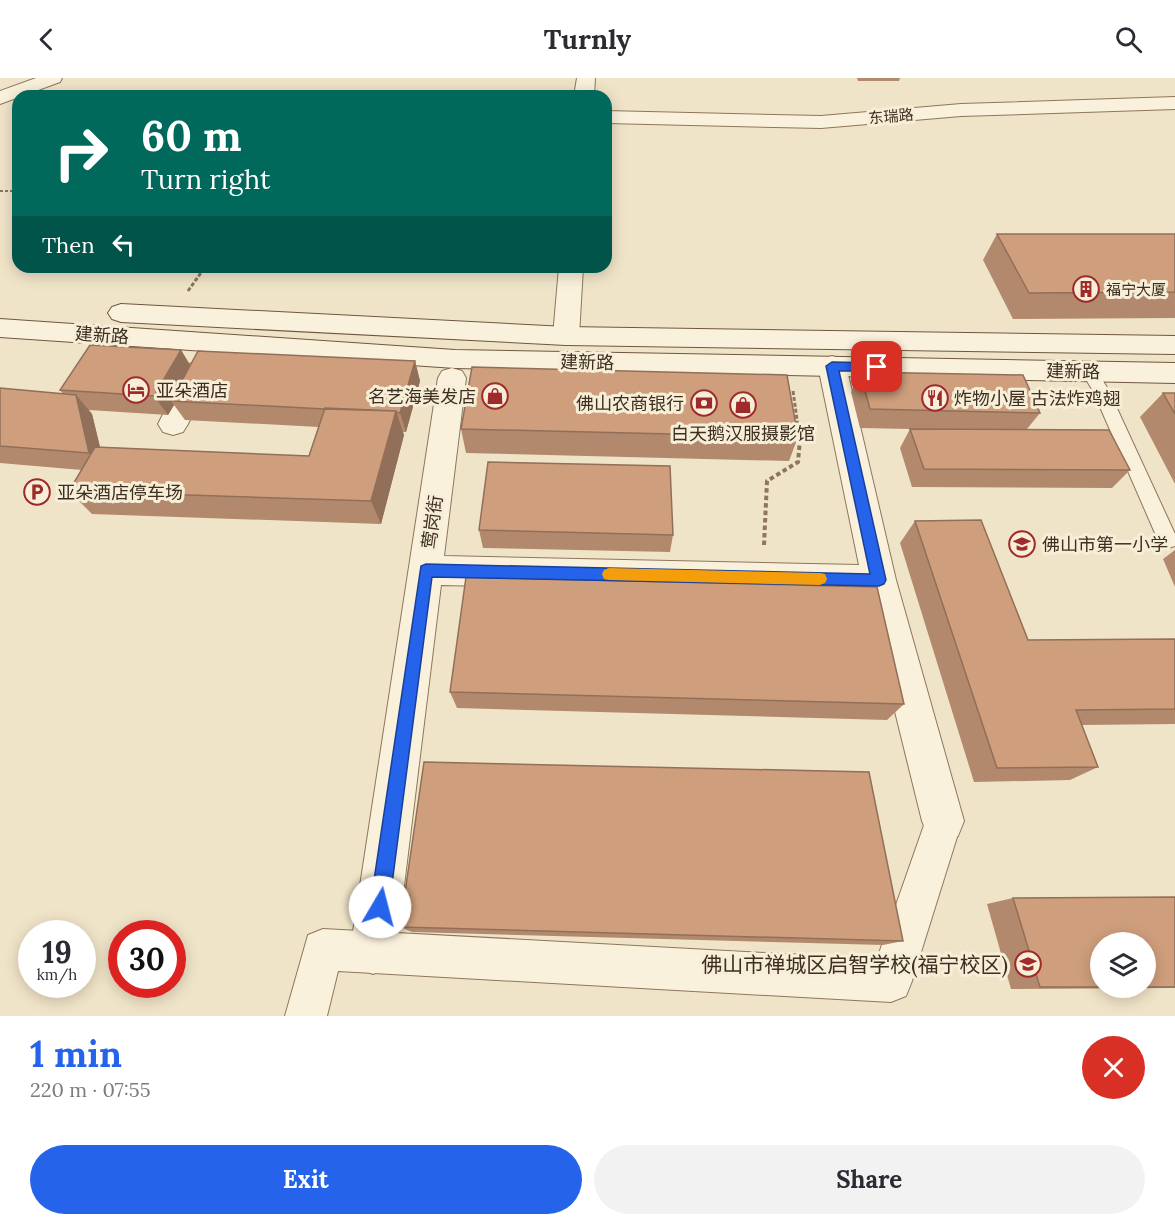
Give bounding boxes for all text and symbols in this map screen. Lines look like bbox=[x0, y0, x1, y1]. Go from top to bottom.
text: Turnly bbox=[544, 22, 631, 56]
icon: back bbox=[30, 23, 63, 56]
icon: search bbox=[1112, 23, 1145, 56]
street label: 东瑞路 bbox=[868, 105, 914, 127]
text: 60 m bbox=[141, 109, 242, 163]
icon: right bbox=[42, 114, 120, 192]
text: Turn right bbox=[141, 162, 270, 196]
icon: left bbox=[107, 228, 140, 261]
text: Then bbox=[42, 231, 95, 259]
building icon: 福宁大厦 bbox=[1071, 274, 1101, 304]
place label: 福宁大厦 bbox=[1106, 280, 1166, 299]
street label: 建新路 bbox=[74, 322, 130, 348]
pin bbox=[851, 341, 902, 392]
street label: 建新路 bbox=[560, 350, 614, 374]
icon: arrive bbox=[860, 350, 893, 383]
street label: 建新路 bbox=[1046, 359, 1100, 383]
hotel icon: 亚朵酒店 bbox=[121, 375, 151, 405]
place label: 亚朵酒店 bbox=[156, 379, 228, 402]
shop icon: 名艺海美发店 bbox=[480, 381, 510, 411]
restaurant icon: 炸物小屋 古法炸鸡翅 bbox=[920, 383, 950, 413]
place label: 名艺海美发店 bbox=[368, 385, 476, 408]
place label: 炸物小屋 古法炸鸡翅 bbox=[954, 387, 1121, 410]
bank icon: 佛山农商银行 bbox=[689, 388, 719, 418]
shop icon: 白天鹅汉服摄影馆 bbox=[728, 390, 758, 420]
place label: 佛山农商银行 bbox=[576, 392, 684, 415]
place label: 白天鹅汉服摄影馆 bbox=[671, 422, 815, 445]
parking icon: 亚朵酒店停车场 bbox=[22, 477, 52, 507]
place label: 亚朵酒店停车场 bbox=[57, 481, 183, 504]
street label: 莺岗街 bbox=[417, 494, 447, 550]
school or university icon: 佛山市第一小学 bbox=[1007, 529, 1037, 559]
place label: 佛山市第一小学 bbox=[1042, 533, 1168, 556]
position arrow bbox=[348, 875, 412, 939]
speed limit sign: 30 bbox=[108, 920, 186, 998]
map controls bbox=[1090, 932, 1156, 998]
button: layers bbox=[1090, 932, 1156, 998]
text: 19 bbox=[42, 933, 72, 971]
school or university icon: 佛山市禅城区启智学校(福宁校区) bbox=[1013, 949, 1043, 979]
place label: 佛山市禅城区启智学校(福宁校区) bbox=[701, 951, 1008, 978]
text: km/h bbox=[37, 965, 77, 984]
text: 1 min bbox=[30, 1031, 122, 1077]
button: close bbox=[1082, 1036, 1145, 1099]
text: 220 m · 07:55 bbox=[30, 1077, 151, 1102]
button: Exit bbox=[30, 1145, 582, 1214]
button: Share bbox=[594, 1145, 1145, 1214]

